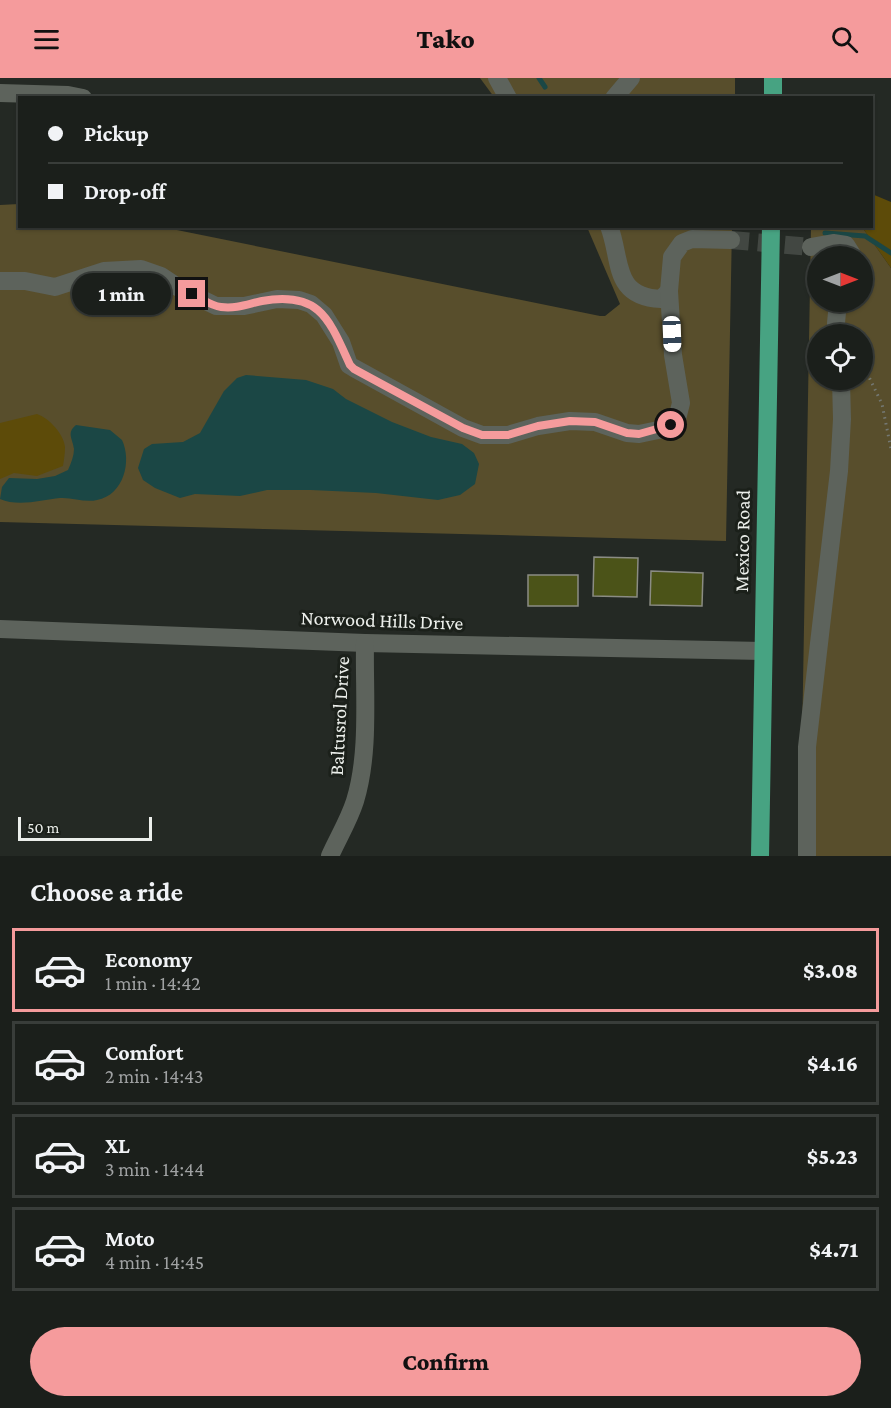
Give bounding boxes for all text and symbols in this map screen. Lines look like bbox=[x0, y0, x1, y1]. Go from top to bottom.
icon: menu bbox=[30, 23, 63, 56]
icon: search bbox=[828, 23, 861, 56]
text: Tako bbox=[416, 24, 475, 54]
text: Pickup bbox=[84, 121, 149, 146]
text: Drop-off bbox=[84, 179, 166, 204]
north arrow bbox=[807, 246, 873, 312]
map controls bbox=[807, 246, 873, 390]
callout: 1 min bbox=[72, 273, 171, 315]
route end bbox=[178, 280, 205, 307]
text: 1 min bbox=[98, 283, 145, 305]
car bbox=[662, 316, 682, 352]
button: locate bbox=[807, 324, 873, 390]
route start bbox=[657, 411, 684, 438]
street label: Mexico Road bbox=[730, 489, 754, 592]
street label: Norwood Hills Drive bbox=[300, 606, 464, 634]
street label: Baltusrol Drive bbox=[325, 655, 353, 776]
scale bar bbox=[18, 814, 152, 842]
text: 50 m bbox=[27, 819, 59, 836]
text: Choose a ride bbox=[30, 877, 183, 907]
icon: car bbox=[33, 943, 87, 997]
text: Economy bbox=[105, 947, 192, 972]
text: $3.08 bbox=[803, 958, 858, 983]
text: 1 min · 14:42 bbox=[105, 972, 201, 994]
icon: car bbox=[33, 1036, 87, 1090]
text: Comfort bbox=[105, 1040, 183, 1065]
text: $4.16 bbox=[807, 1051, 858, 1076]
text: 2 min · 14:43 bbox=[105, 1065, 204, 1087]
icon: car bbox=[33, 1129, 87, 1183]
text: XL bbox=[105, 1133, 130, 1158]
text: $5.23 bbox=[807, 1144, 858, 1169]
text: 3 min · 14:44 bbox=[105, 1158, 204, 1180]
icon: car bbox=[33, 1222, 87, 1276]
text: Moto bbox=[105, 1226, 155, 1251]
text: $4.71 bbox=[809, 1237, 858, 1262]
text: 4 min · 14:45 bbox=[105, 1251, 204, 1273]
button: Confirm bbox=[30, 1327, 861, 1396]

